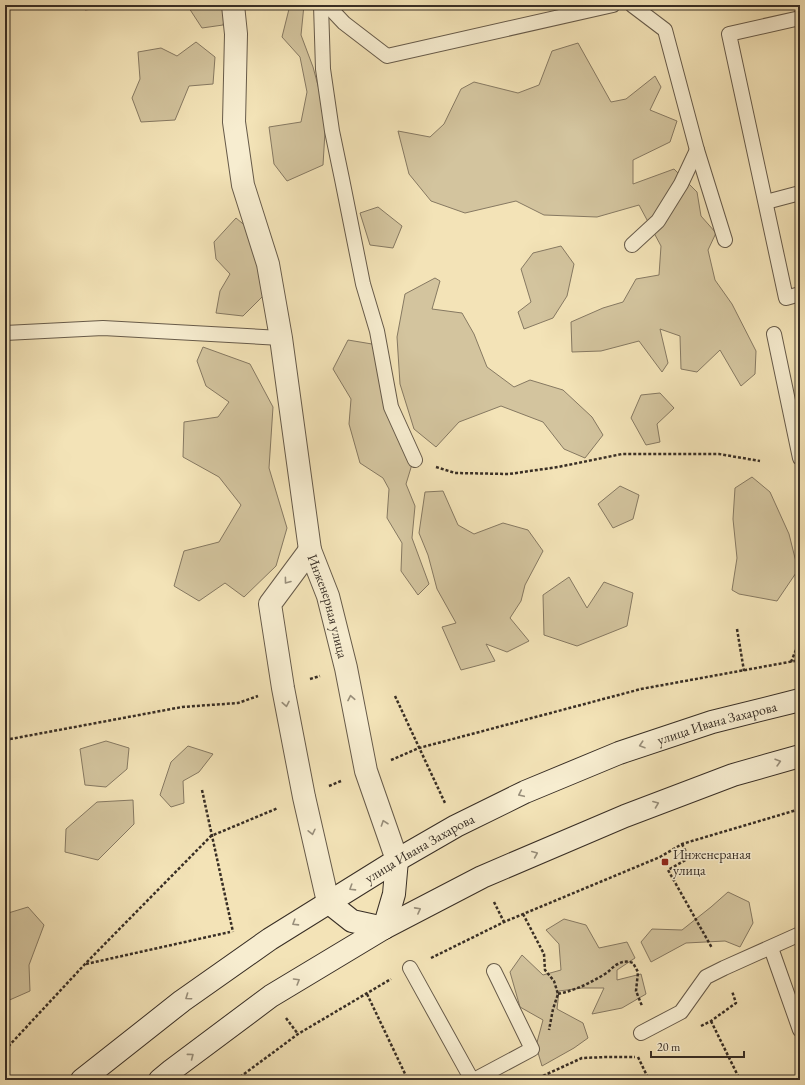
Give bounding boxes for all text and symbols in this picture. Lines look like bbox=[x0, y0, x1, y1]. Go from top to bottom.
street label: Инженерная улица bbox=[303, 551, 352, 661]
one-way arrow bbox=[285, 577, 292, 584]
one-way arrow bbox=[348, 695, 356, 701]
street label: улица Ивана Захарова bbox=[655, 697, 779, 749]
one-way arrow bbox=[281, 701, 290, 708]
one-way arrow bbox=[638, 741, 645, 749]
one-way arrow bbox=[775, 758, 782, 767]
one-way arrow bbox=[518, 789, 526, 797]
one-way arrow bbox=[652, 801, 659, 809]
street label: улица Ивана Захарова bbox=[361, 809, 478, 887]
one-way arrow bbox=[380, 820, 389, 827]
one-way arrow bbox=[307, 829, 315, 835]
place label: Инженераная улица bbox=[673, 845, 751, 879]
one-way arrow bbox=[531, 851, 539, 859]
marker: Инженераная улица bbox=[660, 857, 670, 867]
one-way arrow bbox=[349, 883, 356, 891]
one-way arrow bbox=[414, 907, 421, 915]
one-way arrow bbox=[292, 919, 299, 926]
one-way arrow bbox=[293, 978, 300, 986]
one-way arrow bbox=[185, 992, 192, 1000]
scale bar bbox=[651, 1033, 744, 1059]
text: 20 m bbox=[657, 1039, 681, 1055]
one-way arrow bbox=[186, 1054, 193, 1061]

